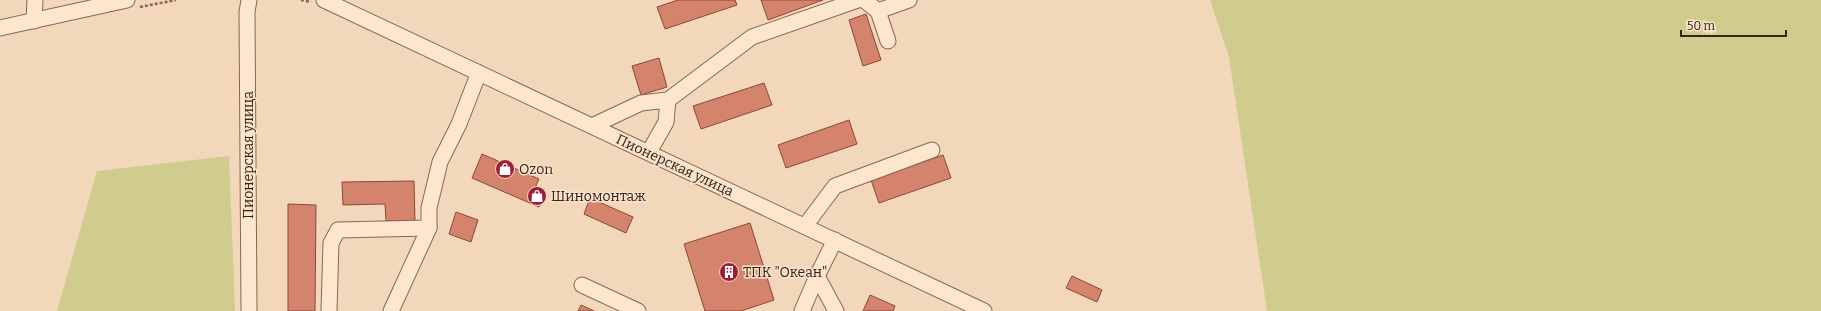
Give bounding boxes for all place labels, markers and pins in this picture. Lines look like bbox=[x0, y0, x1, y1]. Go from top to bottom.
shop icon: Ozon bbox=[494, 158, 516, 180]
place label: Ozon bbox=[519, 161, 553, 178]
shop icon: Шиномонтаж bbox=[526, 185, 548, 207]
place label: Шиномонтаж bbox=[551, 188, 646, 205]
building icon: ТПК "Океан" bbox=[718, 261, 740, 283]
place label: ТПК "Океан" bbox=[743, 264, 827, 281]

